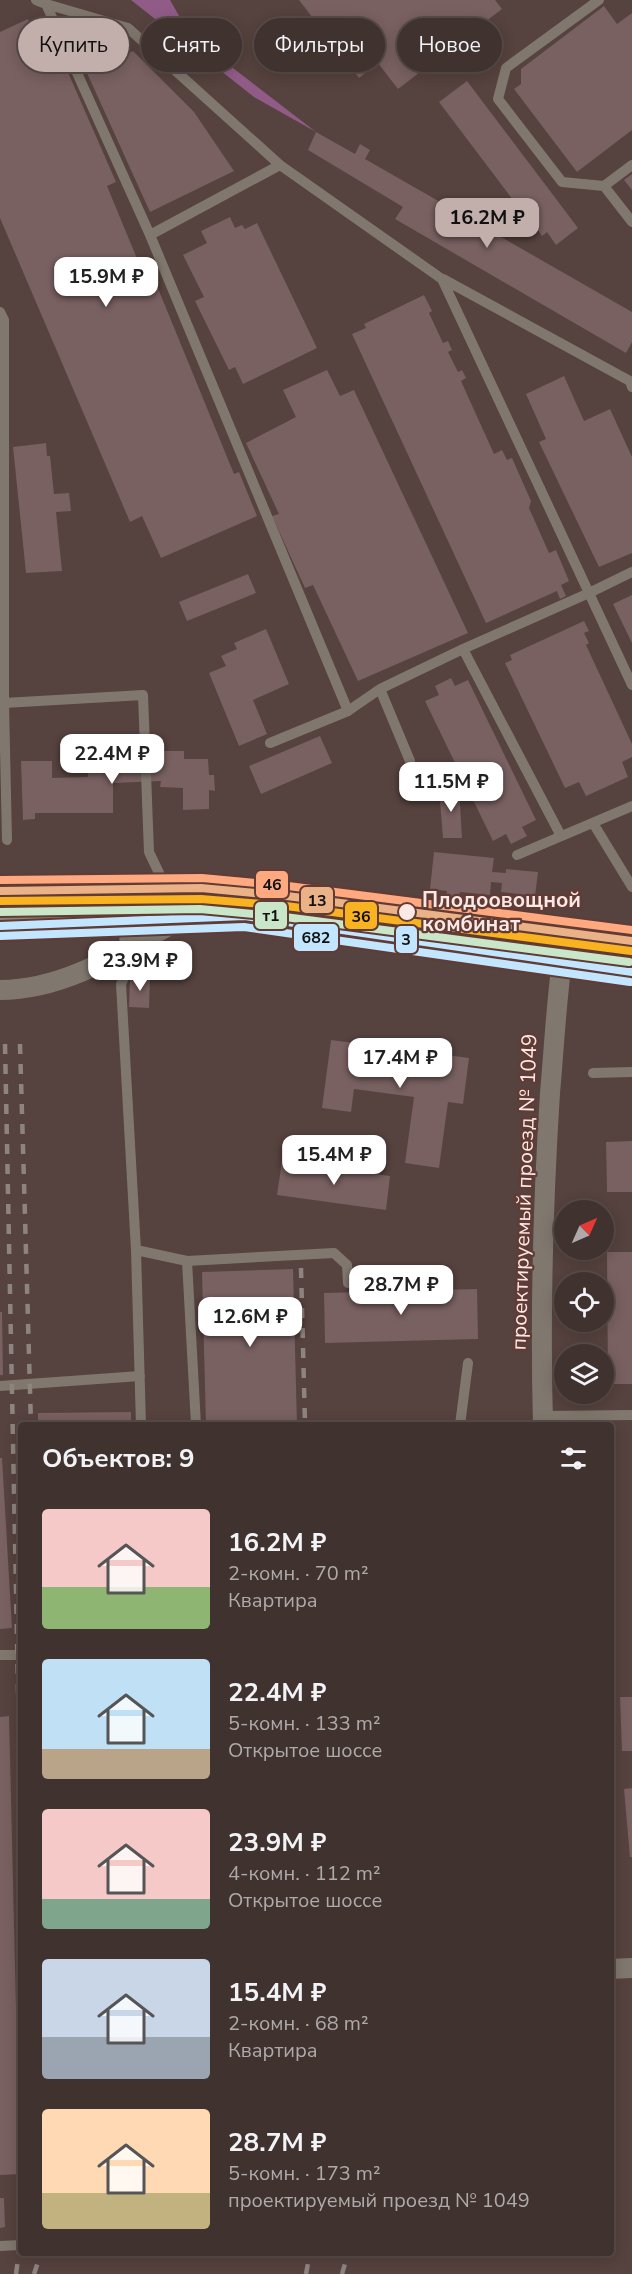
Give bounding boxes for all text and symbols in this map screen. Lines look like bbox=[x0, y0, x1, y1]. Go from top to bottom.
chip: Купить bbox=[18, 18, 129, 72]
chip: Снять bbox=[141, 18, 242, 72]
chip: Фильтры bbox=[254, 18, 385, 72]
chip: Новое bbox=[397, 18, 502, 72]
pin: 16.2M ₽ bbox=[432, 198, 542, 249]
text: 16.2M ₽ bbox=[449, 204, 525, 231]
pin: 15.9M ₽ bbox=[51, 257, 161, 308]
text: 15.9M ₽ bbox=[68, 263, 144, 290]
pin: 22.4M ₽ bbox=[57, 734, 167, 785]
text: 22.4M ₽ bbox=[74, 740, 150, 767]
pin: 11.5M ₽ bbox=[396, 762, 506, 813]
text: 11.5M ₽ bbox=[413, 768, 489, 795]
line badge: 46 bbox=[255, 870, 289, 899]
text: 46 bbox=[262, 874, 282, 896]
line badge: 13 bbox=[300, 886, 334, 914]
place label: Плодоовощной комбинат bbox=[422, 886, 581, 938]
text: 13 bbox=[307, 890, 327, 912]
line badge: т1 bbox=[254, 901, 288, 930]
line badge: 36 bbox=[344, 901, 378, 930]
marker: Плодоовощной комбинат bbox=[397, 902, 417, 922]
text: т1 bbox=[262, 905, 280, 927]
text: 36 bbox=[351, 906, 371, 928]
line badge: 682 bbox=[293, 923, 339, 952]
line badge: 3 bbox=[395, 925, 418, 954]
text: 682 bbox=[302, 927, 330, 949]
text: 3 bbox=[401, 929, 411, 951]
pin: 23.9M ₽ bbox=[85, 941, 195, 992]
text: 23.9M ₽ bbox=[102, 947, 178, 974]
street label: проектируемый проезд № 1049 bbox=[504, 1033, 544, 1351]
pin: 17.4M ₽ bbox=[345, 1038, 455, 1089]
text: 17.4M ₽ bbox=[362, 1044, 438, 1071]
pin: 15.4M ₽ bbox=[279, 1135, 389, 1186]
text: 15.4M ₽ bbox=[296, 1141, 372, 1168]
north arrow bbox=[554, 1200, 614, 1260]
map controls bbox=[554, 1200, 614, 1404]
pin: 28.7M ₽ bbox=[346, 1265, 456, 1316]
text: 28.7M ₽ bbox=[363, 1271, 439, 1298]
button: locate bbox=[554, 1272, 614, 1332]
pin: 12.6M ₽ bbox=[195, 1297, 305, 1348]
text: 12.6M ₽ bbox=[212, 1303, 288, 1330]
button: layers bbox=[554, 1344, 614, 1404]
text: Объектов: 9 bbox=[42, 1441, 195, 1476]
icon: filters bbox=[557, 1442, 590, 1475]
text: 16.2M ₽ bbox=[228, 1525, 326, 1560]
icon: home bbox=[90, 1533, 162, 1605]
text: 2-комн. · 70 m² bbox=[228, 1560, 369, 1587]
text: Квартира bbox=[228, 1587, 318, 1614]
text: 22.4M ₽ bbox=[228, 1675, 326, 1710]
icon: home bbox=[90, 1683, 162, 1755]
text: 5-комн. · 133 m² bbox=[228, 1710, 381, 1737]
text: Открытое шоссе bbox=[228, 1737, 382, 1764]
text: 23.9M ₽ bbox=[228, 1825, 326, 1860]
icon: home bbox=[90, 1833, 162, 1905]
text: 4-комн. · 112 m² bbox=[228, 1860, 381, 1887]
text: Открытое шоссе bbox=[228, 1887, 382, 1914]
text: 15.4M ₽ bbox=[228, 1975, 326, 2010]
icon: home bbox=[90, 1983, 162, 2055]
text: 2-комн. · 68 m² bbox=[228, 2010, 369, 2037]
text: Квартира bbox=[228, 2037, 318, 2064]
text: 28.7M ₽ bbox=[228, 2125, 326, 2160]
icon: home bbox=[90, 2133, 162, 2205]
text: 5-комн. · 173 m² bbox=[228, 2160, 381, 2187]
text: проектируемый проезд № 1049 bbox=[228, 2187, 530, 2214]

